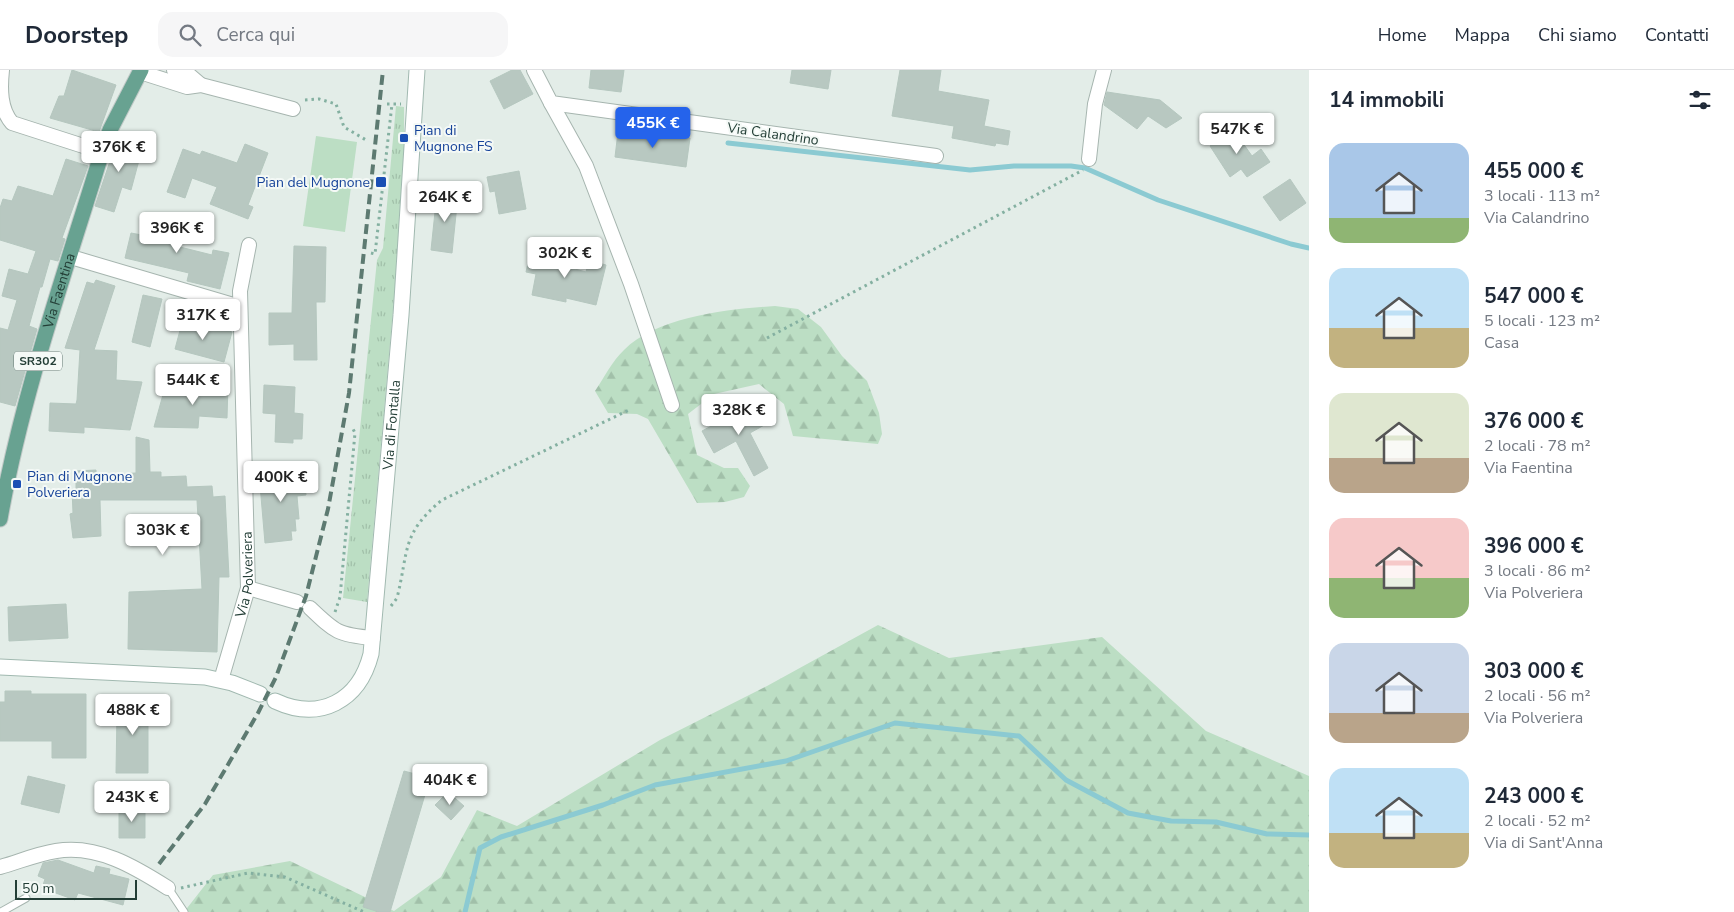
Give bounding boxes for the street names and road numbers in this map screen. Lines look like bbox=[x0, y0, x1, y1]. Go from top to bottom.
street label: Via Calandrino bbox=[725, 118, 820, 150]
street label: Via Faentina bbox=[38, 251, 79, 331]
road number: SR302 bbox=[14, 352, 62, 370]
street label: Via di Fontalla bbox=[378, 379, 405, 472]
street label: Via Polveriera bbox=[230, 531, 258, 621]

